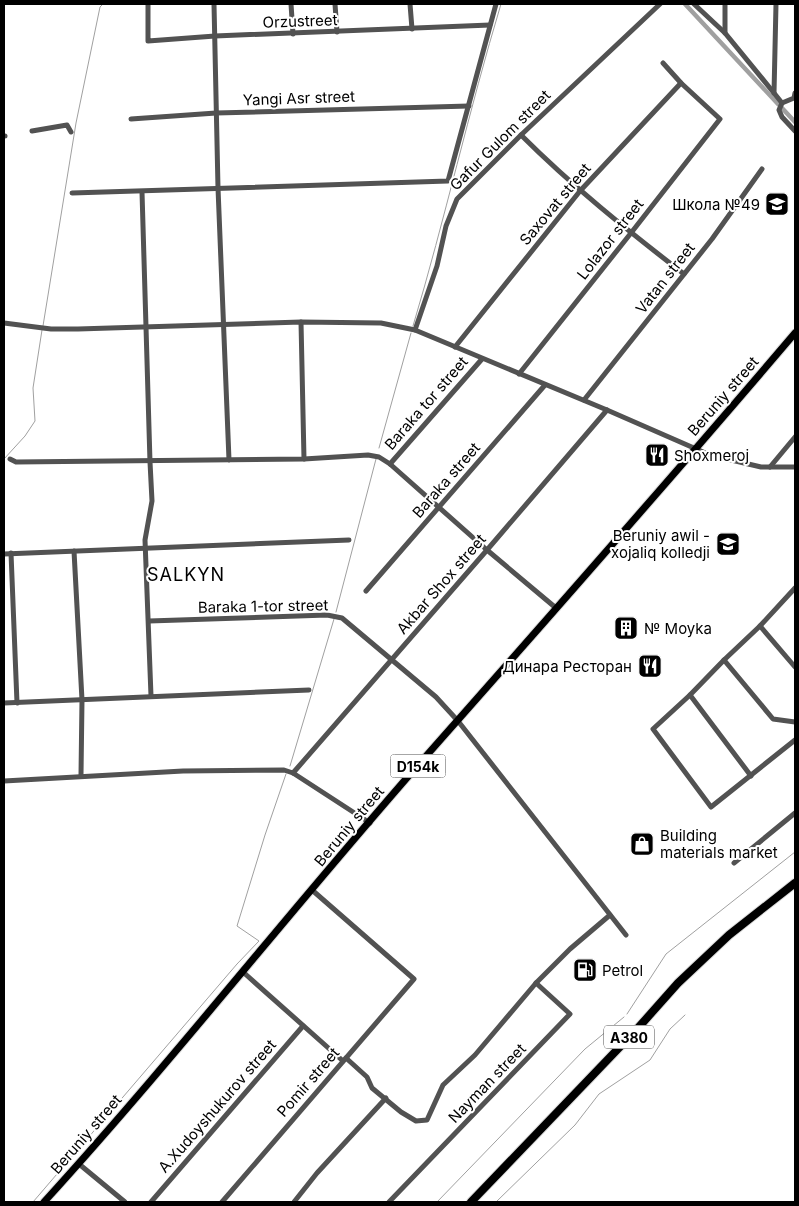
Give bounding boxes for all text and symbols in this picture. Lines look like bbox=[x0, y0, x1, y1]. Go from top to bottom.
street label: Orzustreet bbox=[262, 10, 338, 32]
street label: Gafur Gulom street bbox=[446, 86, 554, 194]
street label: Yangi Asr street bbox=[243, 87, 355, 109]
street label: Saxovat street bbox=[515, 159, 595, 249]
school or university icon: Школа №49 bbox=[764, 191, 790, 217]
street label: Lolazor street bbox=[573, 195, 647, 283]
place label: Школа №49 bbox=[672, 195, 760, 214]
street label: Vatan street bbox=[631, 239, 699, 317]
street label: Baraka tor street bbox=[380, 352, 472, 454]
street label: Beruniy street bbox=[683, 352, 763, 440]
street label: Baraka street bbox=[408, 438, 484, 522]
restaurant icon: Shoxmeroj bbox=[644, 442, 670, 468]
place label: Shoxmeroj bbox=[674, 446, 749, 465]
place label: Beruniy awil - xojaliq kolledji bbox=[611, 526, 710, 562]
street label: Akbar Shox street bbox=[392, 530, 490, 638]
school or university icon: Beruniy awil - xojaliq kolledji bbox=[715, 531, 741, 557]
district label: SALKYN bbox=[147, 564, 225, 585]
street label: Baraka 1-tor street bbox=[198, 595, 328, 617]
building icon: № Moyka bbox=[613, 615, 639, 641]
place label: № Moyka bbox=[644, 619, 712, 638]
restaurant icon: Динара Ресторан bbox=[637, 653, 663, 679]
place label: Динара Ресторан bbox=[502, 657, 632, 676]
road number: D154k bbox=[390, 754, 446, 778]
street label: Beruniy street bbox=[310, 782, 388, 870]
place label: Building materials market bbox=[660, 826, 778, 862]
shop icon: Building materials market bbox=[629, 831, 655, 857]
fuel station icon: Petrol bbox=[572, 957, 598, 983]
place label: Petrol bbox=[602, 961, 643, 980]
road number: A380 bbox=[604, 1026, 654, 1048]
street label: A.Xudoyshukurov street bbox=[154, 1035, 280, 1176]
street label: Nayman street bbox=[444, 1039, 530, 1127]
street label: Pomir street bbox=[273, 1043, 343, 1121]
street label: Beruniy street bbox=[46, 1090, 126, 1178]

